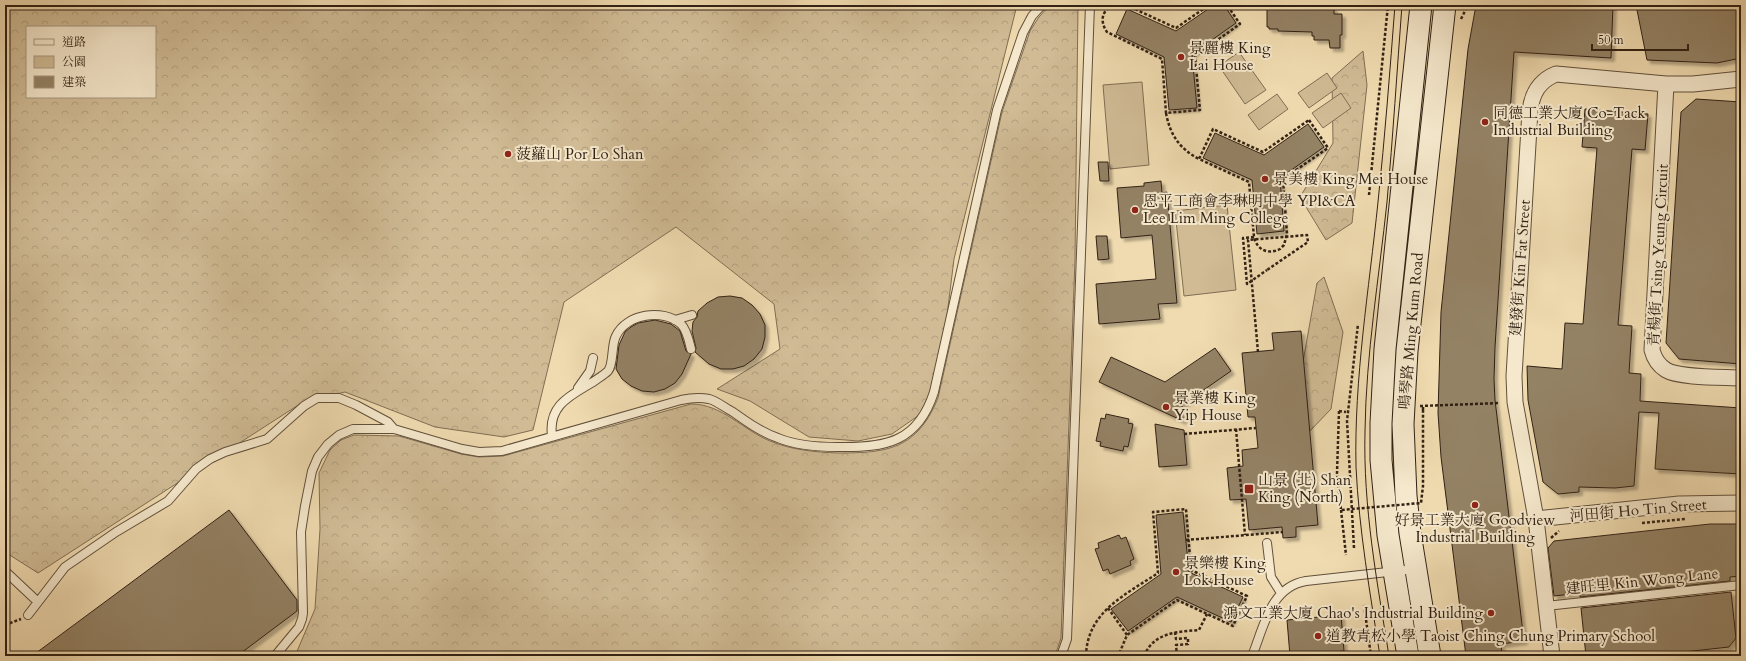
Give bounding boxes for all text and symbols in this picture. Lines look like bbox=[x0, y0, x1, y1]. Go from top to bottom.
legend bbox=[26, 26, 156, 98]
scale bar bbox=[1592, 26, 1688, 52]
text: 50 m bbox=[1598, 32, 1625, 48]
text: 道路 bbox=[62, 34, 86, 50]
place label: 景麗樓 King Lai House bbox=[1189, 38, 1271, 75]
marker: 景麗樓 King Lai House bbox=[1176, 52, 1186, 62]
text: 公園 bbox=[62, 54, 86, 70]
text: 建築 bbox=[62, 74, 86, 90]
place label: 同德工業大廈 Co-Tack Industrial Building bbox=[1493, 103, 1646, 140]
marker: 同德工業大廈 Co-Tack Industrial Building bbox=[1480, 117, 1490, 127]
place label: 菠蘿山 Por Lo Shan bbox=[516, 144, 644, 164]
marker: 菠蘿山 Por Lo Shan bbox=[503, 149, 513, 159]
street label: 青楊街 Tsing Yeung Circuit bbox=[1643, 163, 1673, 347]
place label: 景美樓 King Mei House bbox=[1273, 169, 1428, 189]
marker: 景美樓 King Mei House bbox=[1260, 174, 1270, 184]
place label: 恩平工商會李琳明中學 YPI&CA Lee Lim Ming College bbox=[1143, 191, 1356, 228]
street label: 建發街 Kin Fat Street bbox=[1505, 199, 1535, 337]
marker: 恩平工商會李琳明中學 YPI&CA Lee Lim Ming College bbox=[1130, 205, 1140, 215]
street label: 鳴琴路 Ming Kum Road bbox=[1394, 252, 1428, 410]
place label: 景業樓 King Yip House bbox=[1174, 388, 1256, 425]
marker: 景業樓 King Yip House bbox=[1161, 402, 1171, 412]
place label: 山景 (北) Shan King (North) bbox=[1258, 470, 1352, 507]
marker: 山景 (北) Shan King (North) bbox=[1243, 483, 1255, 495]
street label: 河田街 Ho Tin Street bbox=[1569, 494, 1708, 526]
marker: 好景工業大廈 Goodview Industrial Building bbox=[1470, 500, 1480, 510]
place label: 好景工業大廈 Goodview Industrial Building bbox=[1395, 510, 1555, 547]
place label: 景樂樓 King Lok House bbox=[1184, 553, 1266, 590]
street label: 建旺里 Kin Wong Lane bbox=[1565, 563, 1720, 599]
marker: 景樂樓 King Lok House bbox=[1171, 567, 1181, 577]
place label: 鴻文工業大廈 Chao's Industrial Building bbox=[1223, 603, 1484, 623]
marker: 鴻文工業大廈 Chao's Industrial Building bbox=[1486, 608, 1496, 618]
place label: 道教青松小學 Taoist Ching Chung Primary School bbox=[1326, 626, 1655, 646]
marker: 道教青松小學 Taoist Ching Chung Primary School bbox=[1313, 631, 1323, 641]

